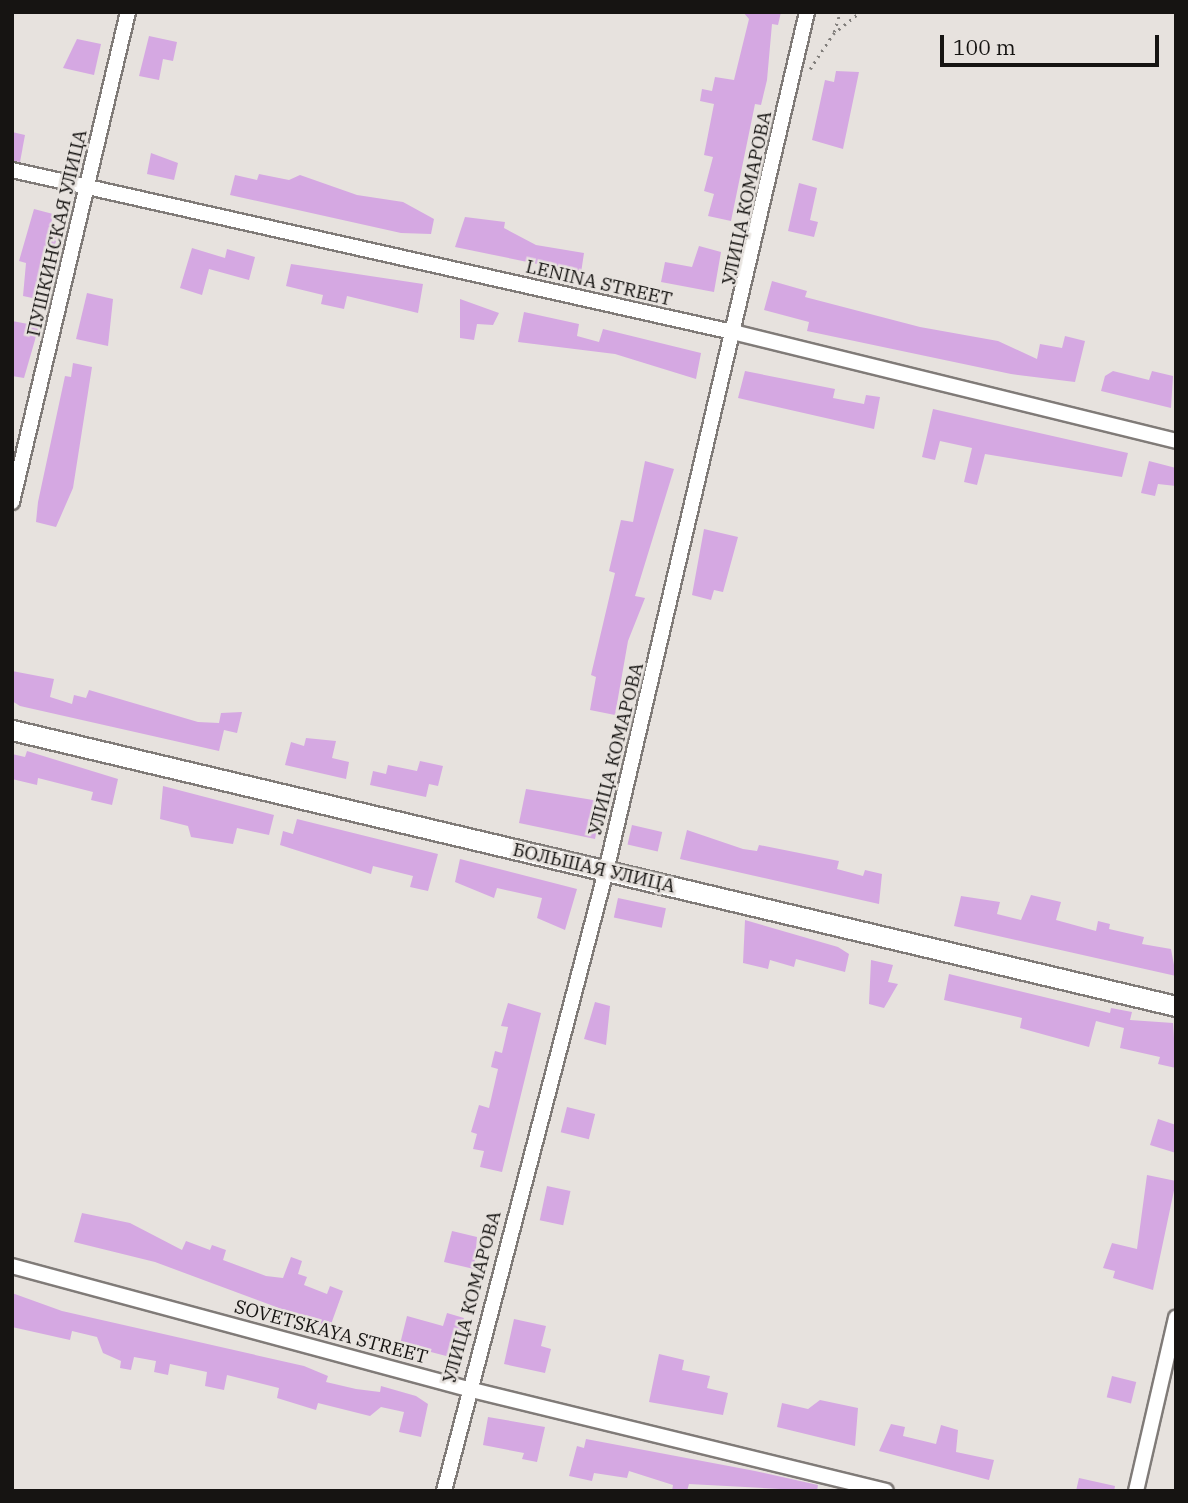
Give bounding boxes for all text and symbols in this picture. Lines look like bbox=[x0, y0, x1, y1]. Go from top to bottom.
scale bar bbox=[943, 21, 1162, 65]
text: 100 m bbox=[953, 33, 1016, 61]
street label: УЛИЦА КОМАРОВА bbox=[717, 109, 777, 287]
street label: ПУШКИНСКАЯ УЛИЦА bbox=[22, 127, 92, 339]
street label: LENINA STREET bbox=[524, 255, 674, 311]
street label: УЛИЦА КОМАРОВА bbox=[583, 660, 649, 838]
street label: БОЛЬШАЯ УЛИЦА bbox=[511, 838, 677, 898]
street label: УЛИЦА КОМАРОВА bbox=[438, 1208, 506, 1386]
street label: SOVETSKAYA STREET bbox=[232, 1295, 430, 1369]

